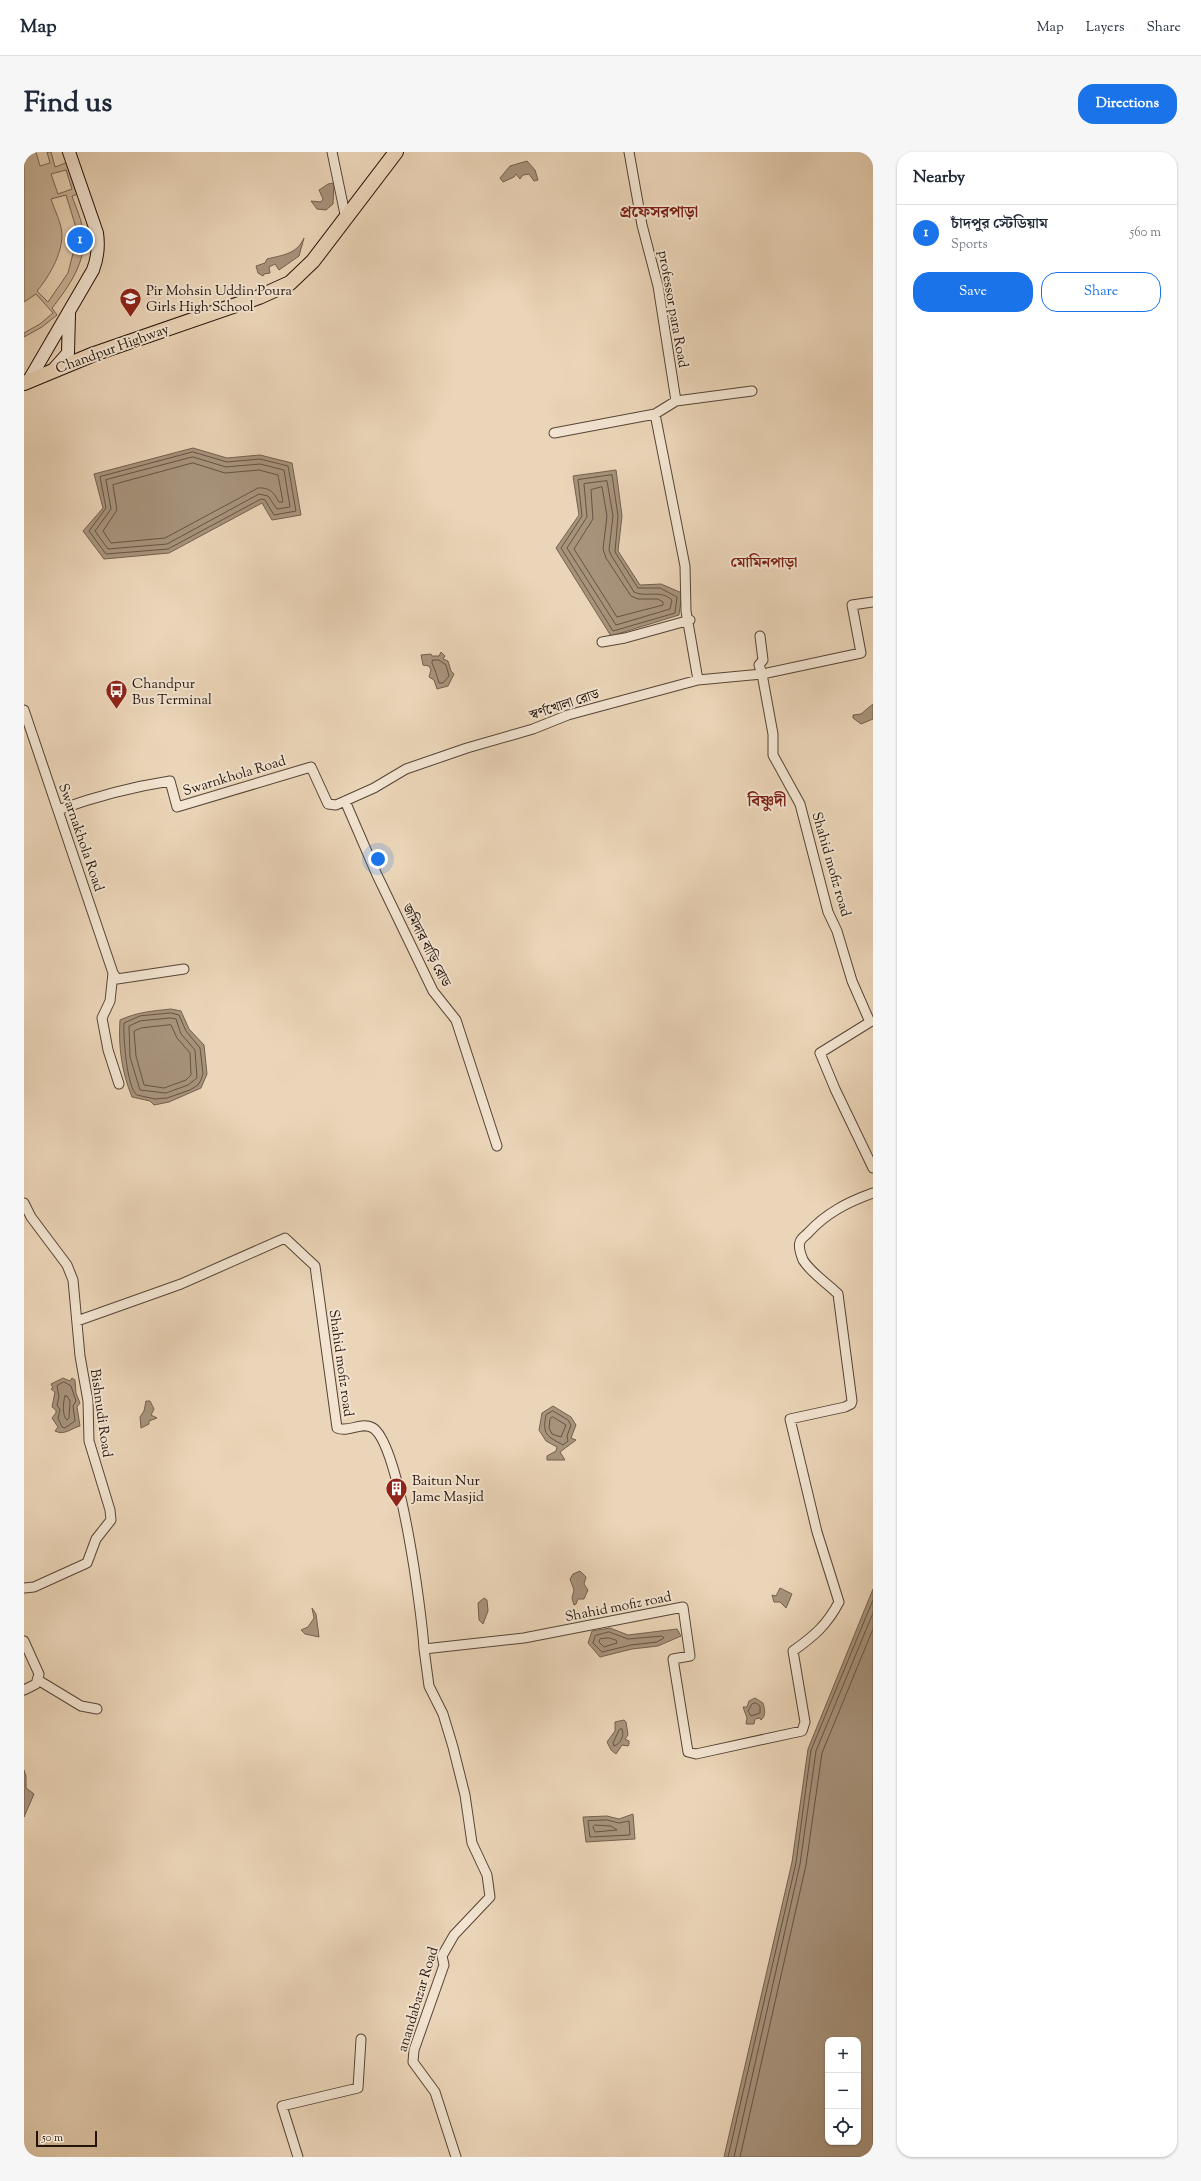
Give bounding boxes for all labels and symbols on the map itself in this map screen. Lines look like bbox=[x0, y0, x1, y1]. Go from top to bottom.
district label: প্রফেসরপাড়া bbox=[620, 202, 698, 225]
pin: 1 bbox=[67, 225, 93, 255]
street label: professor para Road bbox=[652, 249, 692, 370]
place label: Pir Mohsin Uddin Poura Girls High School bbox=[146, 282, 292, 318]
school or university icon: Pir Mohsin Uddin Poura Girls High School bbox=[118, 285, 144, 318]
street label: Chandpur Highway bbox=[53, 320, 172, 380]
district label: মোমিনপাড়া bbox=[731, 553, 797, 574]
place label: Chandpur Bus Terminal bbox=[132, 675, 212, 711]
bus stop icon: Chandpur Bus Terminal bbox=[103, 678, 129, 711]
street label: স্বর্ণখোলা রোড bbox=[526, 685, 603, 727]
street label: Swarnkhola Road bbox=[181, 752, 289, 802]
street label: Swarnakhola Road bbox=[52, 781, 108, 894]
district label: বিষ্ণুদী bbox=[746, 791, 787, 814]
street label: Shahid mofiz road bbox=[806, 810, 855, 919]
your location bbox=[368, 849, 388, 869]
street label: জমিদার বাড়ি রোড bbox=[395, 900, 455, 992]
street label: Shahid mofiz road bbox=[323, 1308, 357, 1418]
street label: Bishnudi Road bbox=[84, 1368, 116, 1459]
place label: Baitun Nur Jame Masjid bbox=[411, 1472, 484, 1508]
building icon: Baitun Nur Jame Masjid bbox=[384, 1475, 410, 1508]
street label: Shahid mofiz road bbox=[563, 1588, 673, 1628]
street label: anandabazar Road bbox=[393, 1945, 444, 2055]
scale bar bbox=[36, 2129, 97, 2148]

